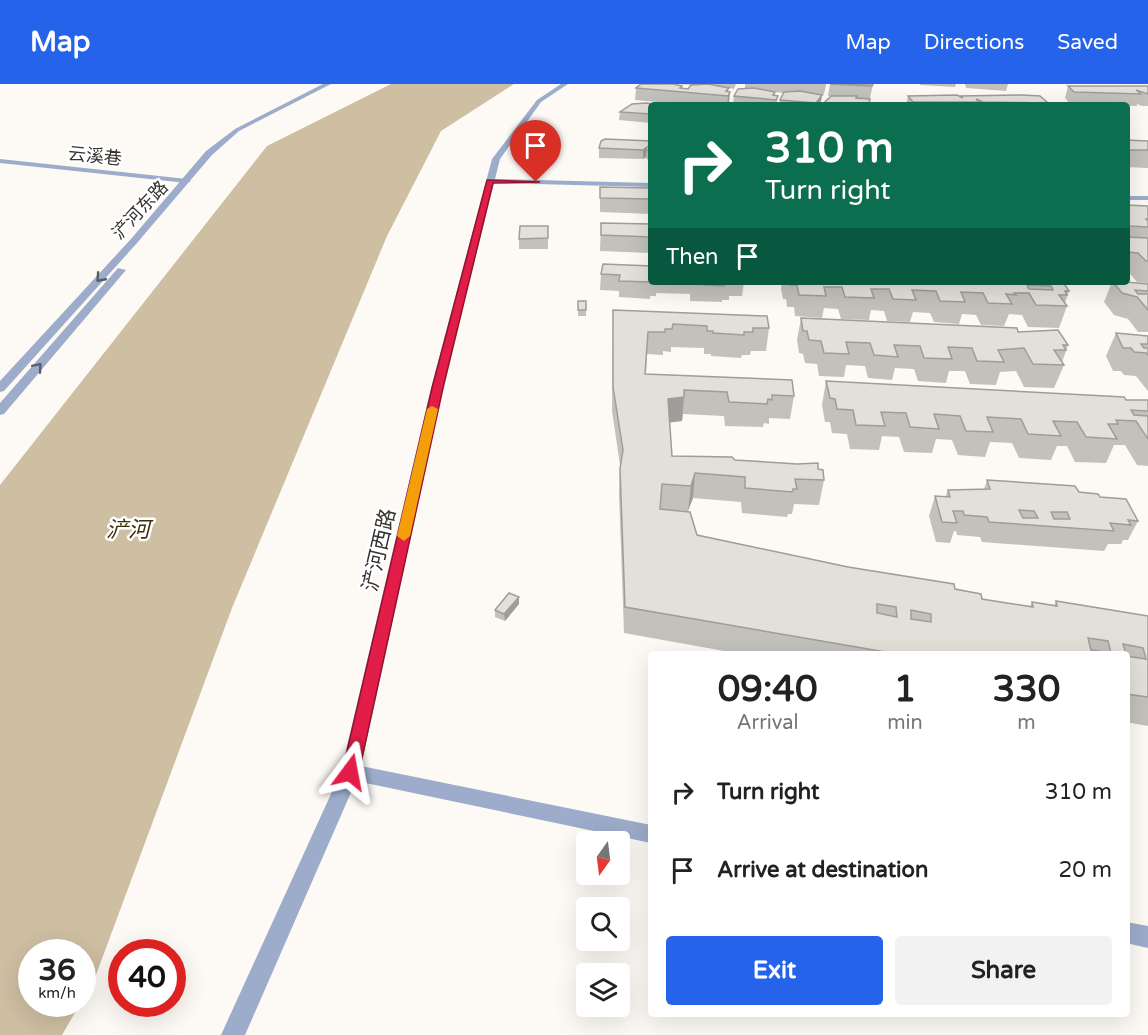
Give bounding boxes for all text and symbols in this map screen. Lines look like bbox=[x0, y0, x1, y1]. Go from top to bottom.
text: Map bbox=[30, 25, 90, 59]
text: Map bbox=[845, 30, 891, 55]
text: Directions bbox=[924, 30, 1024, 55]
text: Saved bbox=[1057, 30, 1118, 55]
pin bbox=[510, 120, 561, 182]
text: 310 m bbox=[765, 123, 894, 174]
icon: right bbox=[666, 126, 744, 204]
icon: arrive bbox=[519, 129, 552, 162]
street label: 云溪巷 bbox=[67, 142, 123, 170]
text: Turn right bbox=[765, 174, 891, 207]
street label: 浐河东路 bbox=[107, 176, 173, 244]
icon: arrive bbox=[731, 240, 764, 273]
text: Then bbox=[666, 244, 719, 270]
one-way arrow bbox=[96, 271, 107, 282]
one-way arrow bbox=[31, 363, 42, 374]
street label: 浐河西路 bbox=[358, 506, 401, 594]
water label: 浐河 bbox=[106, 517, 154, 543]
text: 09:40 bbox=[718, 668, 818, 711]
text: 1 bbox=[894, 668, 916, 711]
text: 330 bbox=[992, 668, 1060, 711]
text: Arrival bbox=[737, 711, 799, 735]
text: min bbox=[887, 711, 923, 735]
text: m bbox=[1017, 711, 1036, 735]
position arrow bbox=[318, 740, 382, 804]
icon: right bbox=[666, 776, 699, 809]
text: Turn right bbox=[717, 779, 819, 805]
text: 310 m bbox=[1045, 779, 1112, 805]
north arrow bbox=[576, 831, 630, 885]
map controls bbox=[576, 831, 630, 1017]
icon: arrive bbox=[666, 854, 699, 887]
text: Arrive at destination bbox=[717, 857, 928, 883]
text: 20 m bbox=[1058, 857, 1112, 883]
button: search bbox=[576, 897, 630, 951]
button: Exit bbox=[666, 936, 883, 1005]
button: Share bbox=[895, 936, 1112, 1005]
speed limit sign: 40 bbox=[108, 939, 186, 1017]
text: 36 bbox=[38, 952, 76, 989]
button: layers bbox=[576, 963, 630, 1017]
text: km/h bbox=[38, 984, 76, 1002]

